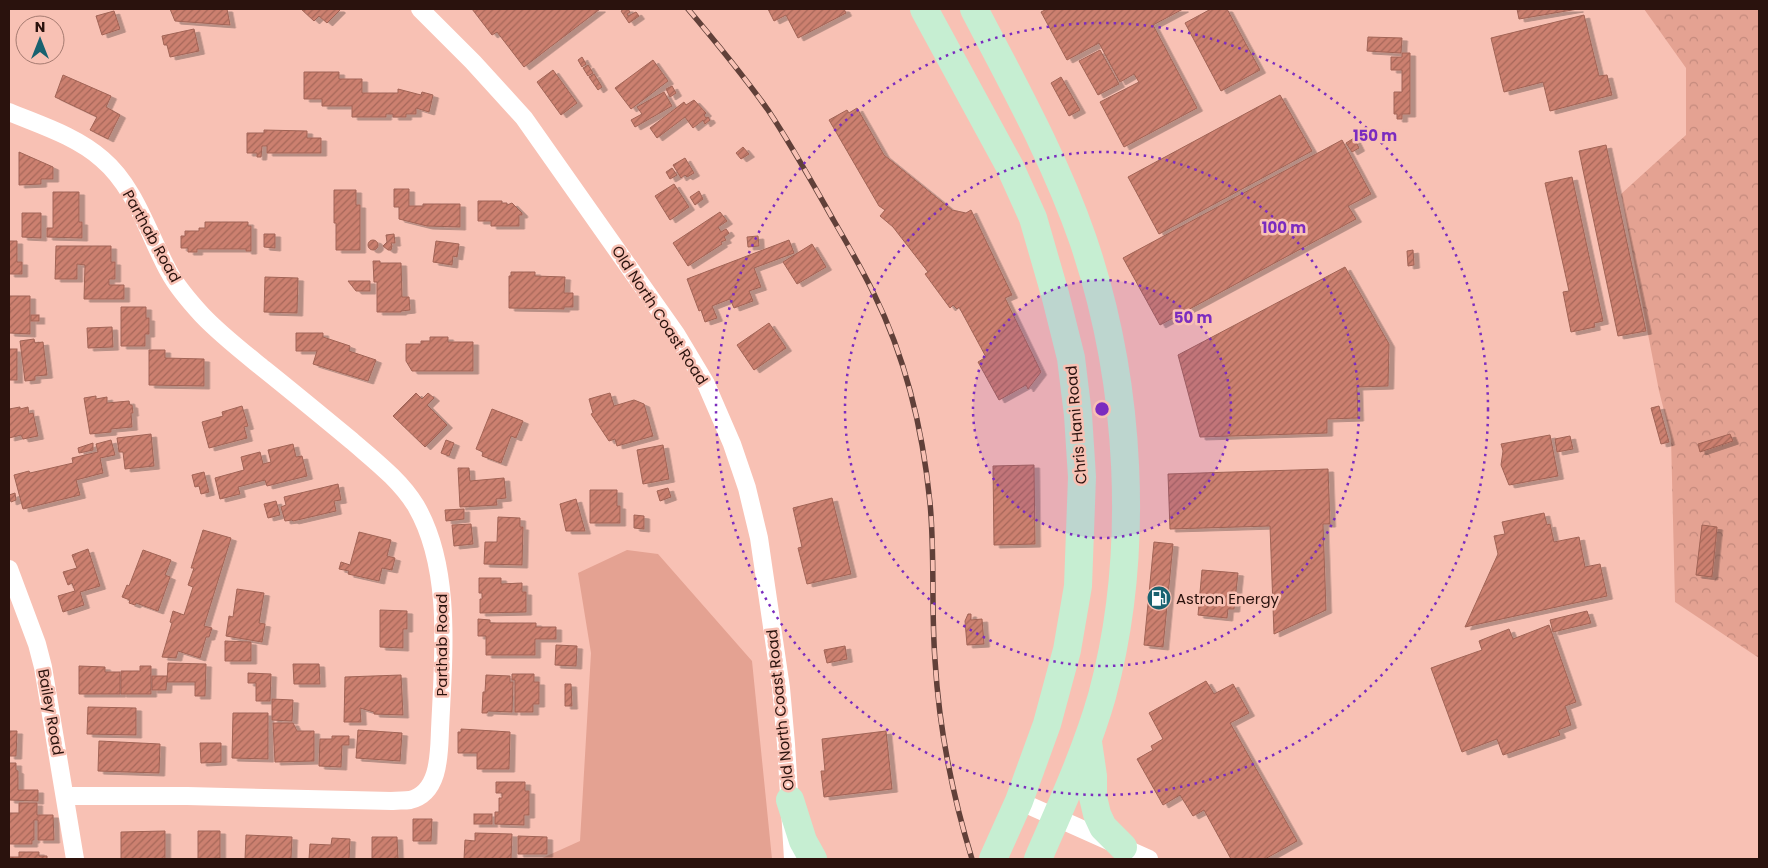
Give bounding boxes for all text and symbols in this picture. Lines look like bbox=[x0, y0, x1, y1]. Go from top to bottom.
north arrow bbox=[15, 15, 65, 65]
text: N bbox=[35, 17, 45, 37]
text: 150 m bbox=[1353, 125, 1397, 146]
street label: Parthab Road bbox=[118, 186, 186, 286]
text: 100 m bbox=[1262, 217, 1306, 238]
street label: Old North Coast Road bbox=[607, 241, 713, 389]
text: 50 m bbox=[1174, 307, 1212, 328]
street label: Chris Hani Road bbox=[1060, 365, 1092, 485]
centre of rings bbox=[1093, 400, 1111, 418]
fuel station icon: Astron Energy bbox=[1146, 585, 1172, 611]
place label: Astron Energy bbox=[1176, 588, 1280, 609]
street label: Parthab Road bbox=[431, 594, 452, 696]
street label: Old North Coast Road bbox=[761, 628, 799, 792]
street label: Bailey Road bbox=[33, 667, 69, 757]

